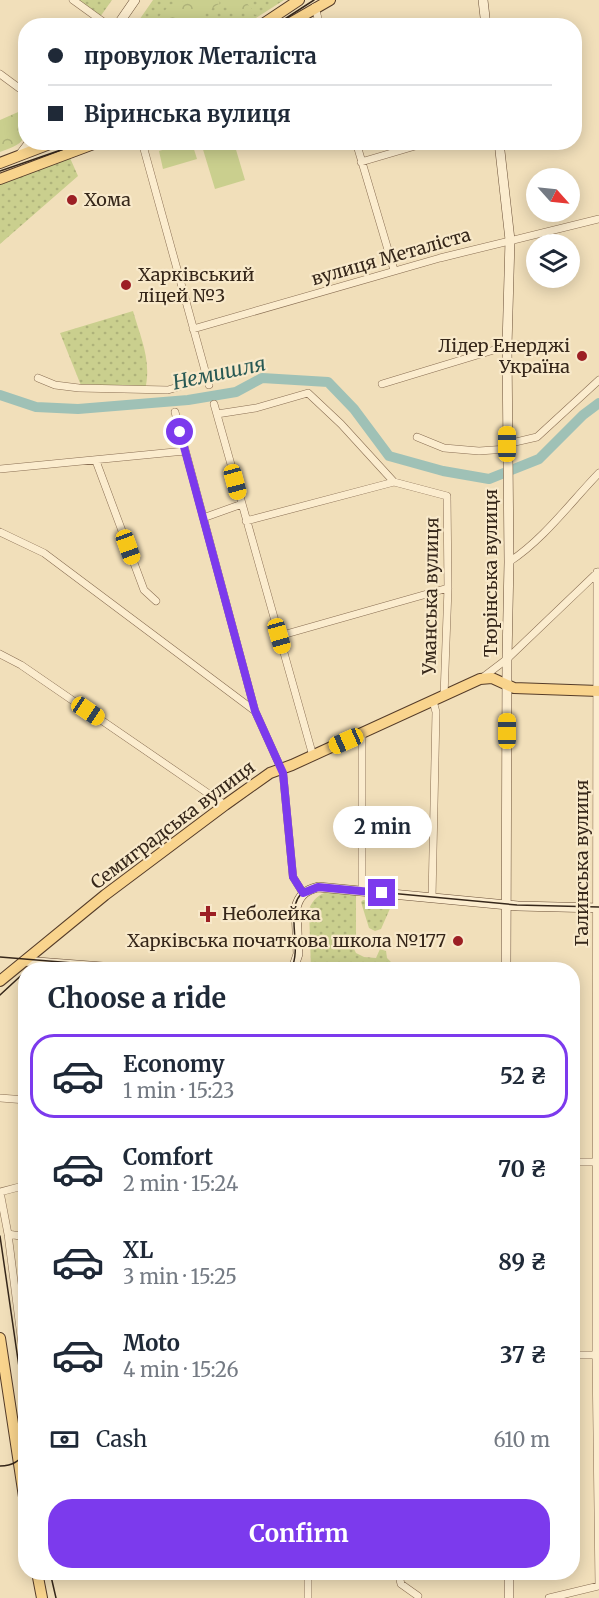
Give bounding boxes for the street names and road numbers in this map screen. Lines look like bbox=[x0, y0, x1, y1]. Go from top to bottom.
street label: вулиця Металіста bbox=[308, 223, 474, 290]
street label: Тюрінська вулиця bbox=[479, 489, 502, 657]
street label: Уманська вулиця bbox=[418, 517, 443, 676]
street label: Семиградська вулиця bbox=[86, 755, 260, 894]
street label: Галинська вулиця bbox=[570, 779, 593, 946]

